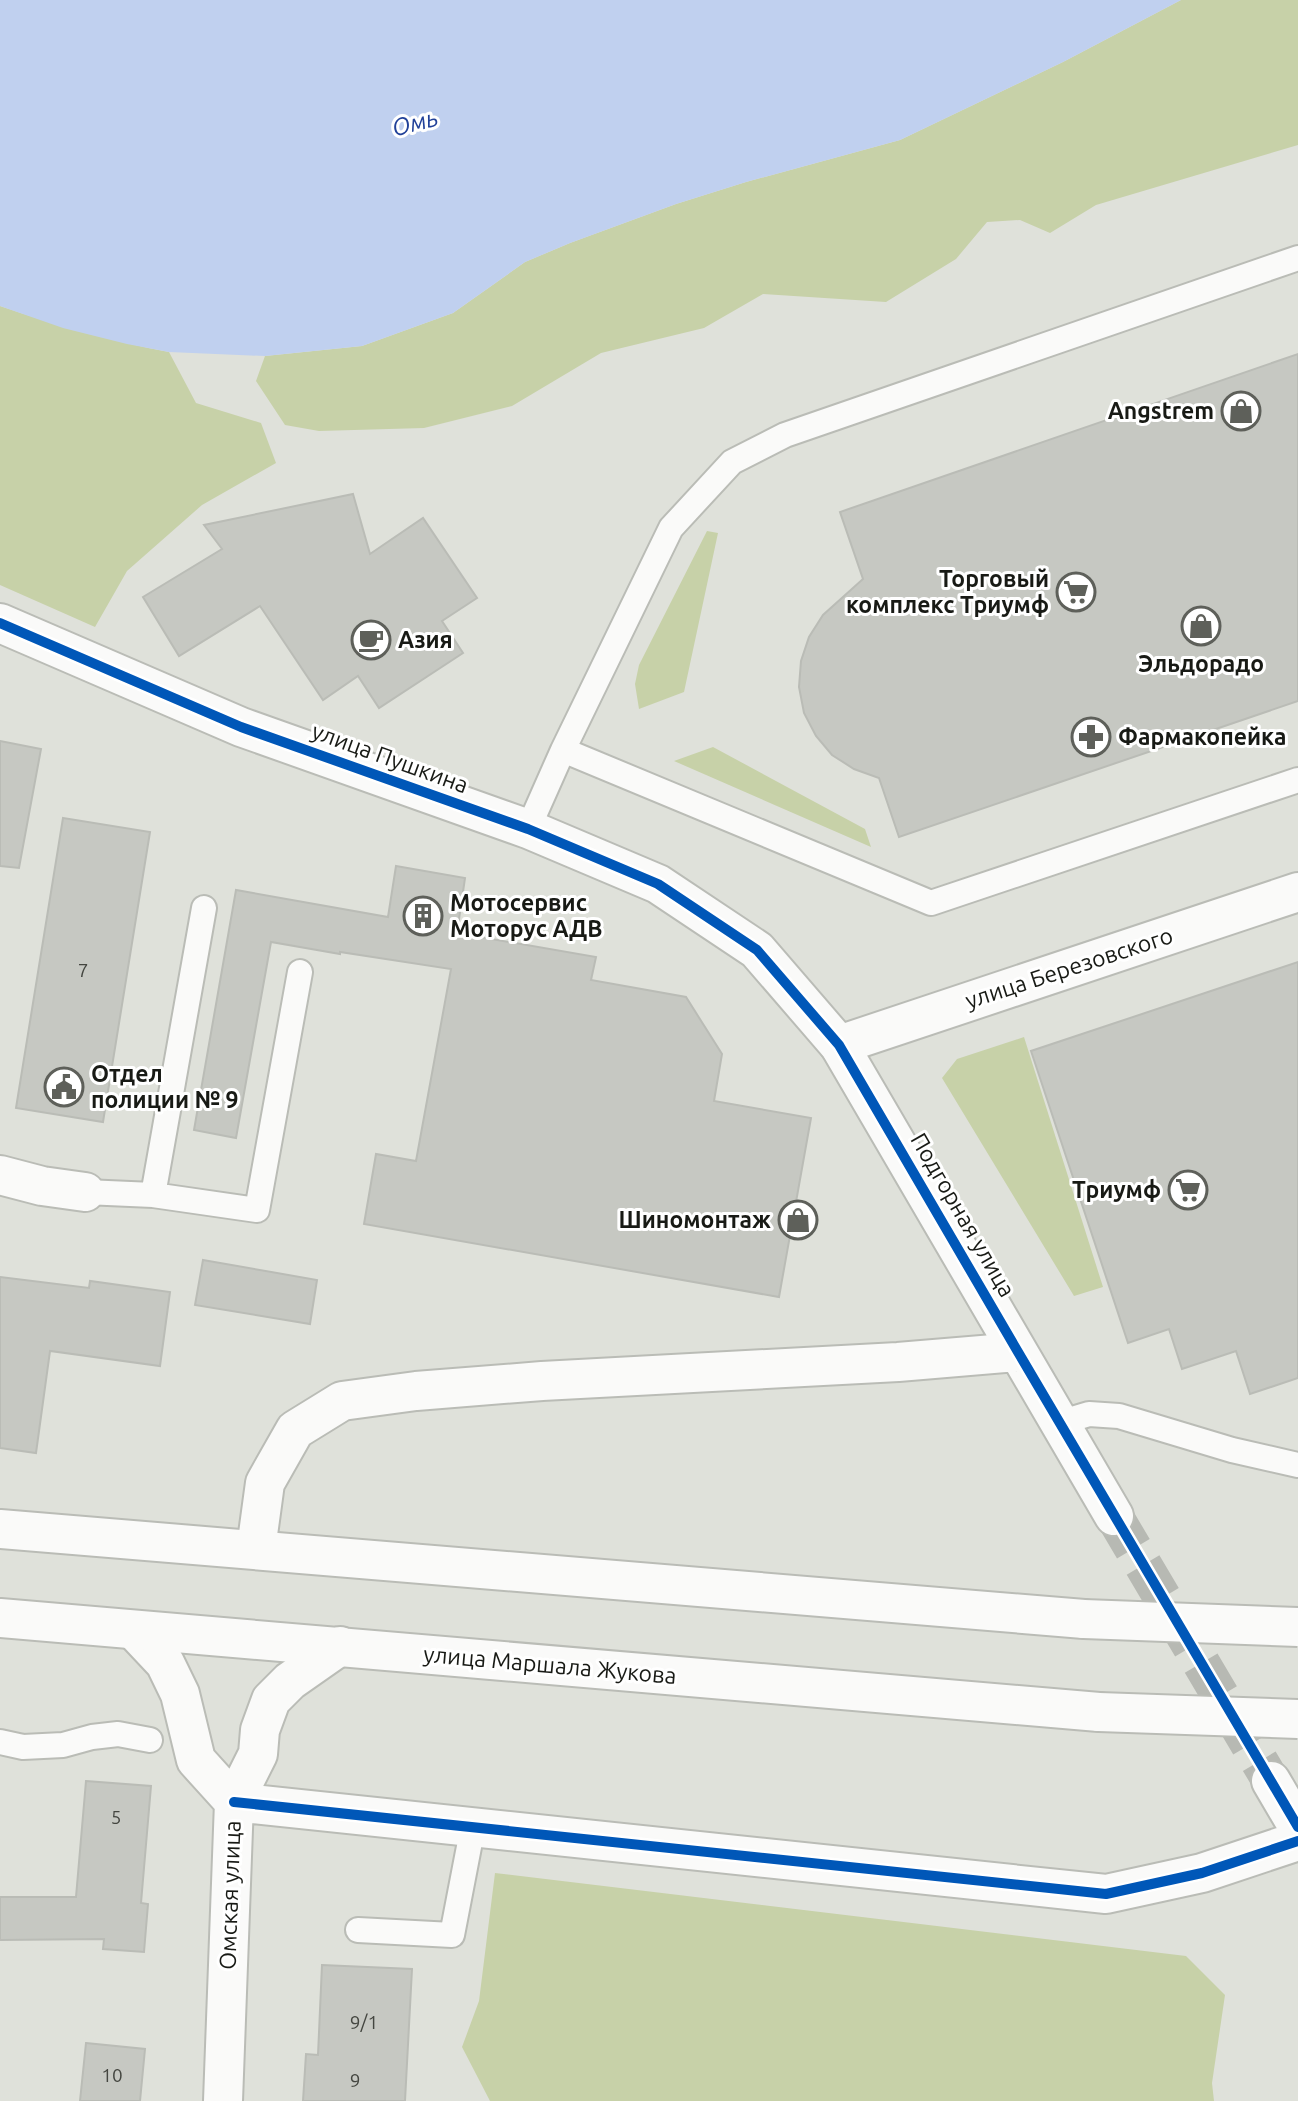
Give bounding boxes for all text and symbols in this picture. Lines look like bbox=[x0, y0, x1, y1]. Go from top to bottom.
water label: Омь bbox=[389, 104, 441, 141]
shop icon: Angstrem bbox=[1220, 390, 1262, 432]
place label: Angstrem bbox=[1108, 398, 1214, 423]
place label: Торговый комплекс Триумф bbox=[846, 566, 1049, 617]
supermarket icon: Торговый комплекс Триумф bbox=[1055, 571, 1097, 613]
shop icon: Эльдорадо bbox=[1180, 605, 1222, 647]
cafe icon: Азия bbox=[350, 619, 392, 661]
place label: Азия bbox=[398, 627, 453, 652]
place label: Эльдорадо bbox=[1138, 651, 1264, 676]
pharmacy icon: Фармакопейка bbox=[1070, 716, 1112, 758]
street label: улица Пушкина bbox=[309, 718, 472, 797]
place label: Фармакопейка bbox=[1118, 724, 1286, 749]
place label: Мотосервис Моторус АДВ bbox=[450, 890, 603, 941]
building icon: Мотосервис Моторус АДВ bbox=[402, 895, 444, 937]
street label: улица Березовского bbox=[962, 922, 1176, 1013]
house number: 7 bbox=[78, 959, 88, 981]
place label: Отдел полиции № 9 bbox=[91, 1061, 239, 1112]
public building icon: Отдел полиции № 9 bbox=[43, 1066, 85, 1108]
street label: Подгорная улица bbox=[906, 1128, 1020, 1301]
supermarket icon: Триумф bbox=[1167, 1169, 1209, 1211]
place label: Триумф bbox=[1072, 1177, 1161, 1202]
shop icon: Шиномонтаж bbox=[777, 1199, 819, 1241]
place label: Шиномонтаж bbox=[619, 1207, 771, 1232]
street label: улица Маршала Жукова bbox=[422, 1641, 678, 1688]
house number: 5 bbox=[111, 1806, 121, 1828]
street label: Омская улица bbox=[214, 1820, 245, 1970]
house number: 9/1 bbox=[350, 2011, 378, 2033]
house number: 10 bbox=[101, 2064, 123, 2086]
house number: 9 bbox=[350, 2069, 360, 2091]

